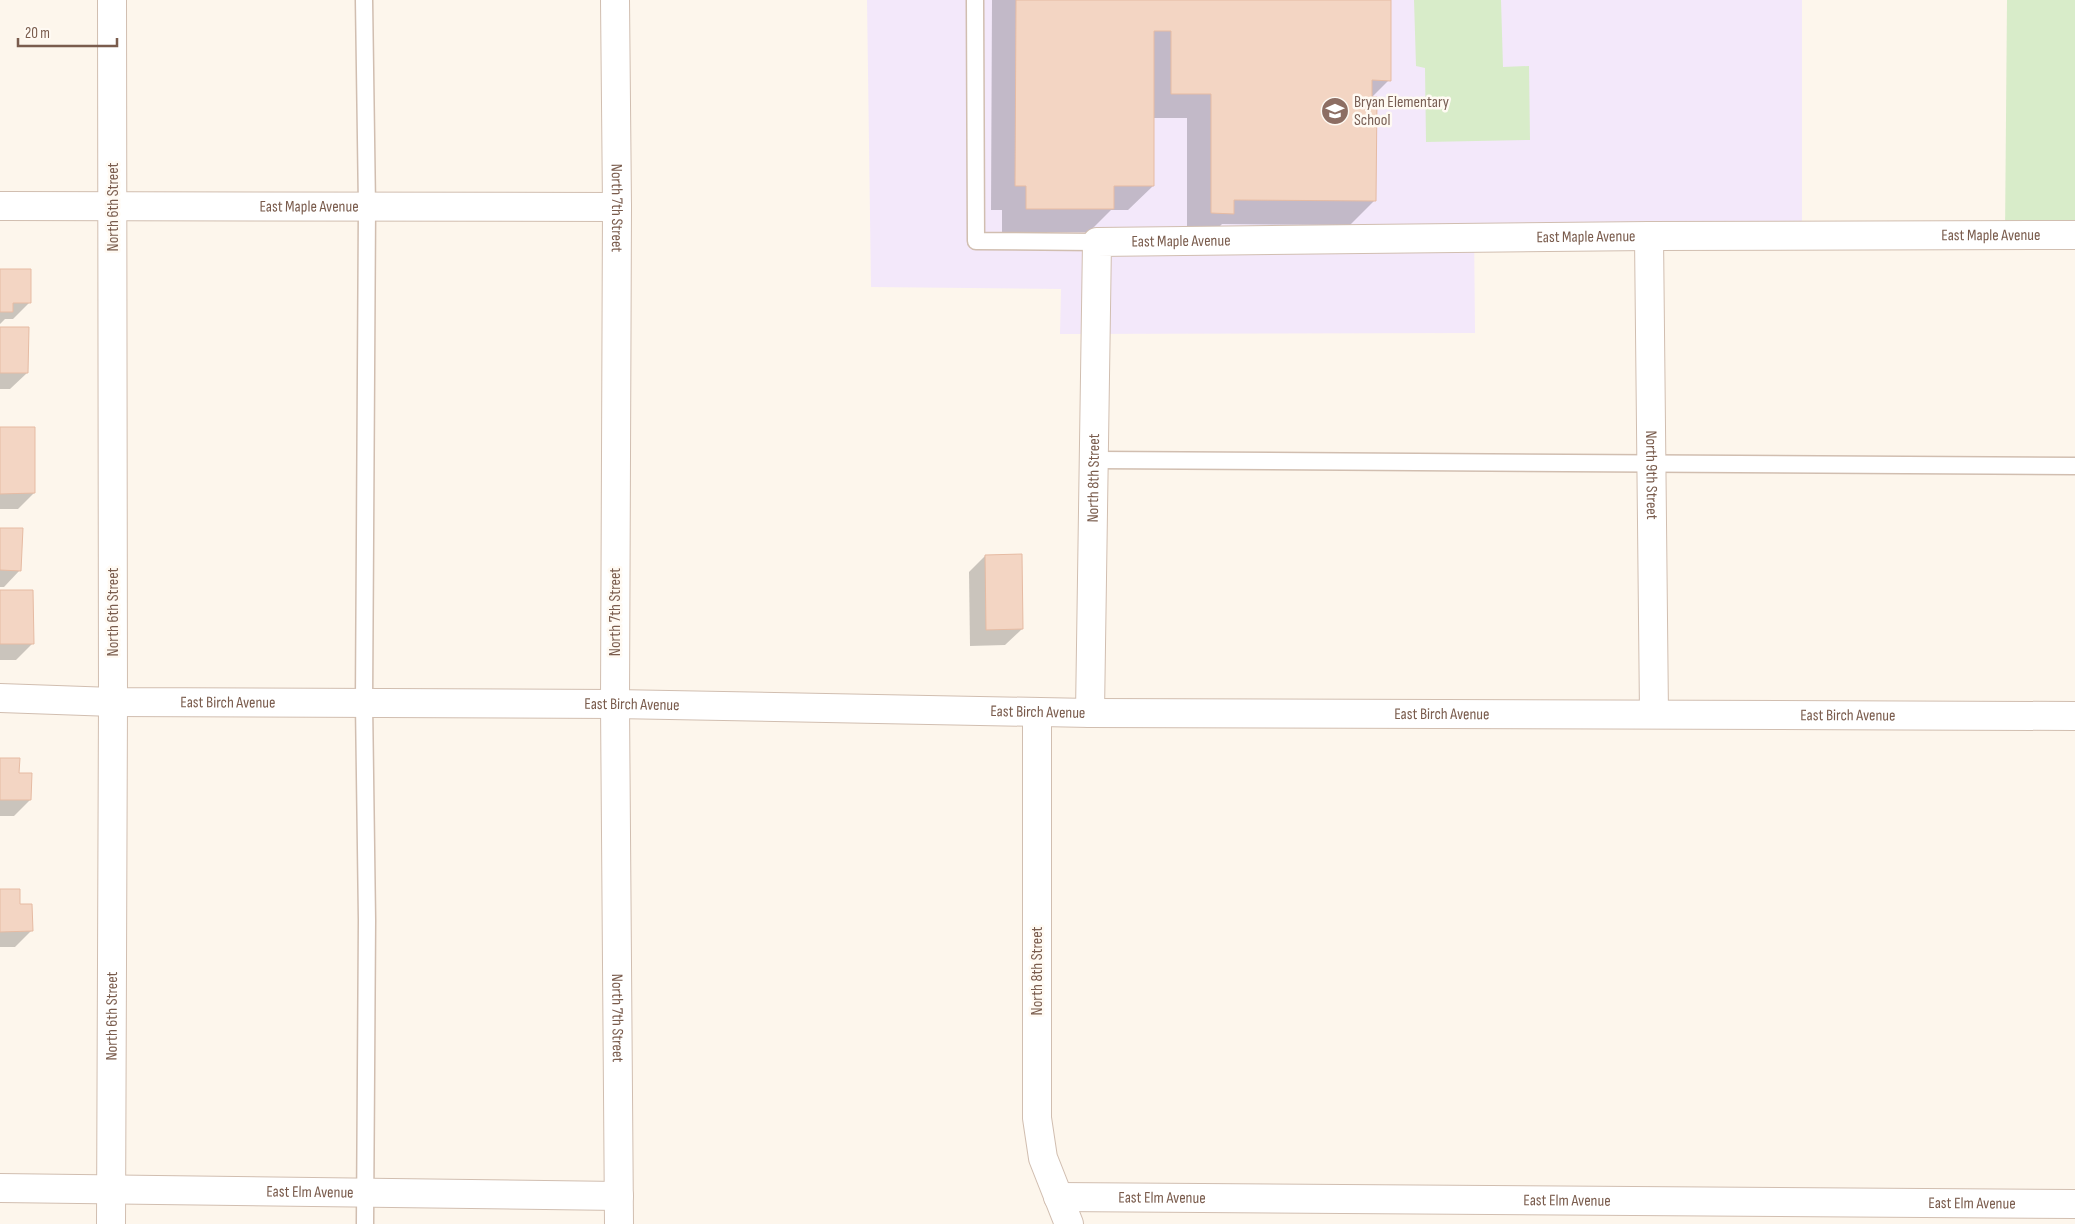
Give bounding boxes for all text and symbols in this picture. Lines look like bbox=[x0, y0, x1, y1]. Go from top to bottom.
scale bar bbox=[18, 15, 116, 47]
text: 20 m bbox=[25, 24, 50, 43]
place label: Bryan Elementary School bbox=[1354, 93, 1449, 130]
school or university icon: Bryan Elementary School bbox=[1320, 96, 1350, 126]
street label: North 6th Street bbox=[104, 162, 123, 251]
street label: North 7th Street bbox=[607, 164, 627, 252]
street label: East Maple Avenue bbox=[259, 197, 359, 216]
street label: East Maple Avenue bbox=[1941, 226, 2041, 245]
street label: East Maple Avenue bbox=[1536, 227, 1636, 247]
street label: East Maple Avenue bbox=[1131, 231, 1231, 251]
street label: North 9th Street bbox=[1642, 430, 1661, 520]
street label: North 8th Street bbox=[1083, 433, 1104, 523]
street label: North 6th Street bbox=[104, 567, 123, 656]
street label: North 7th Street bbox=[606, 568, 625, 656]
street label: East Birch Avenue bbox=[180, 693, 276, 712]
street label: East Birch Avenue bbox=[584, 694, 680, 715]
street label: East Birch Avenue bbox=[990, 702, 1086, 722]
street label: East Birch Avenue bbox=[1394, 704, 1489, 724]
street label: East Birch Avenue bbox=[1800, 706, 1895, 725]
street label: North 8th Street bbox=[1028, 926, 1047, 1015]
street label: North 6th Street bbox=[102, 971, 121, 1061]
street label: North 7th Street bbox=[608, 974, 627, 1062]
street label: East Elm Avenue bbox=[266, 1182, 354, 1202]
street label: East Elm Avenue bbox=[1118, 1188, 1206, 1208]
street label: East Elm Avenue bbox=[1523, 1191, 1611, 1210]
street label: East Elm Avenue bbox=[1928, 1193, 2016, 1213]

